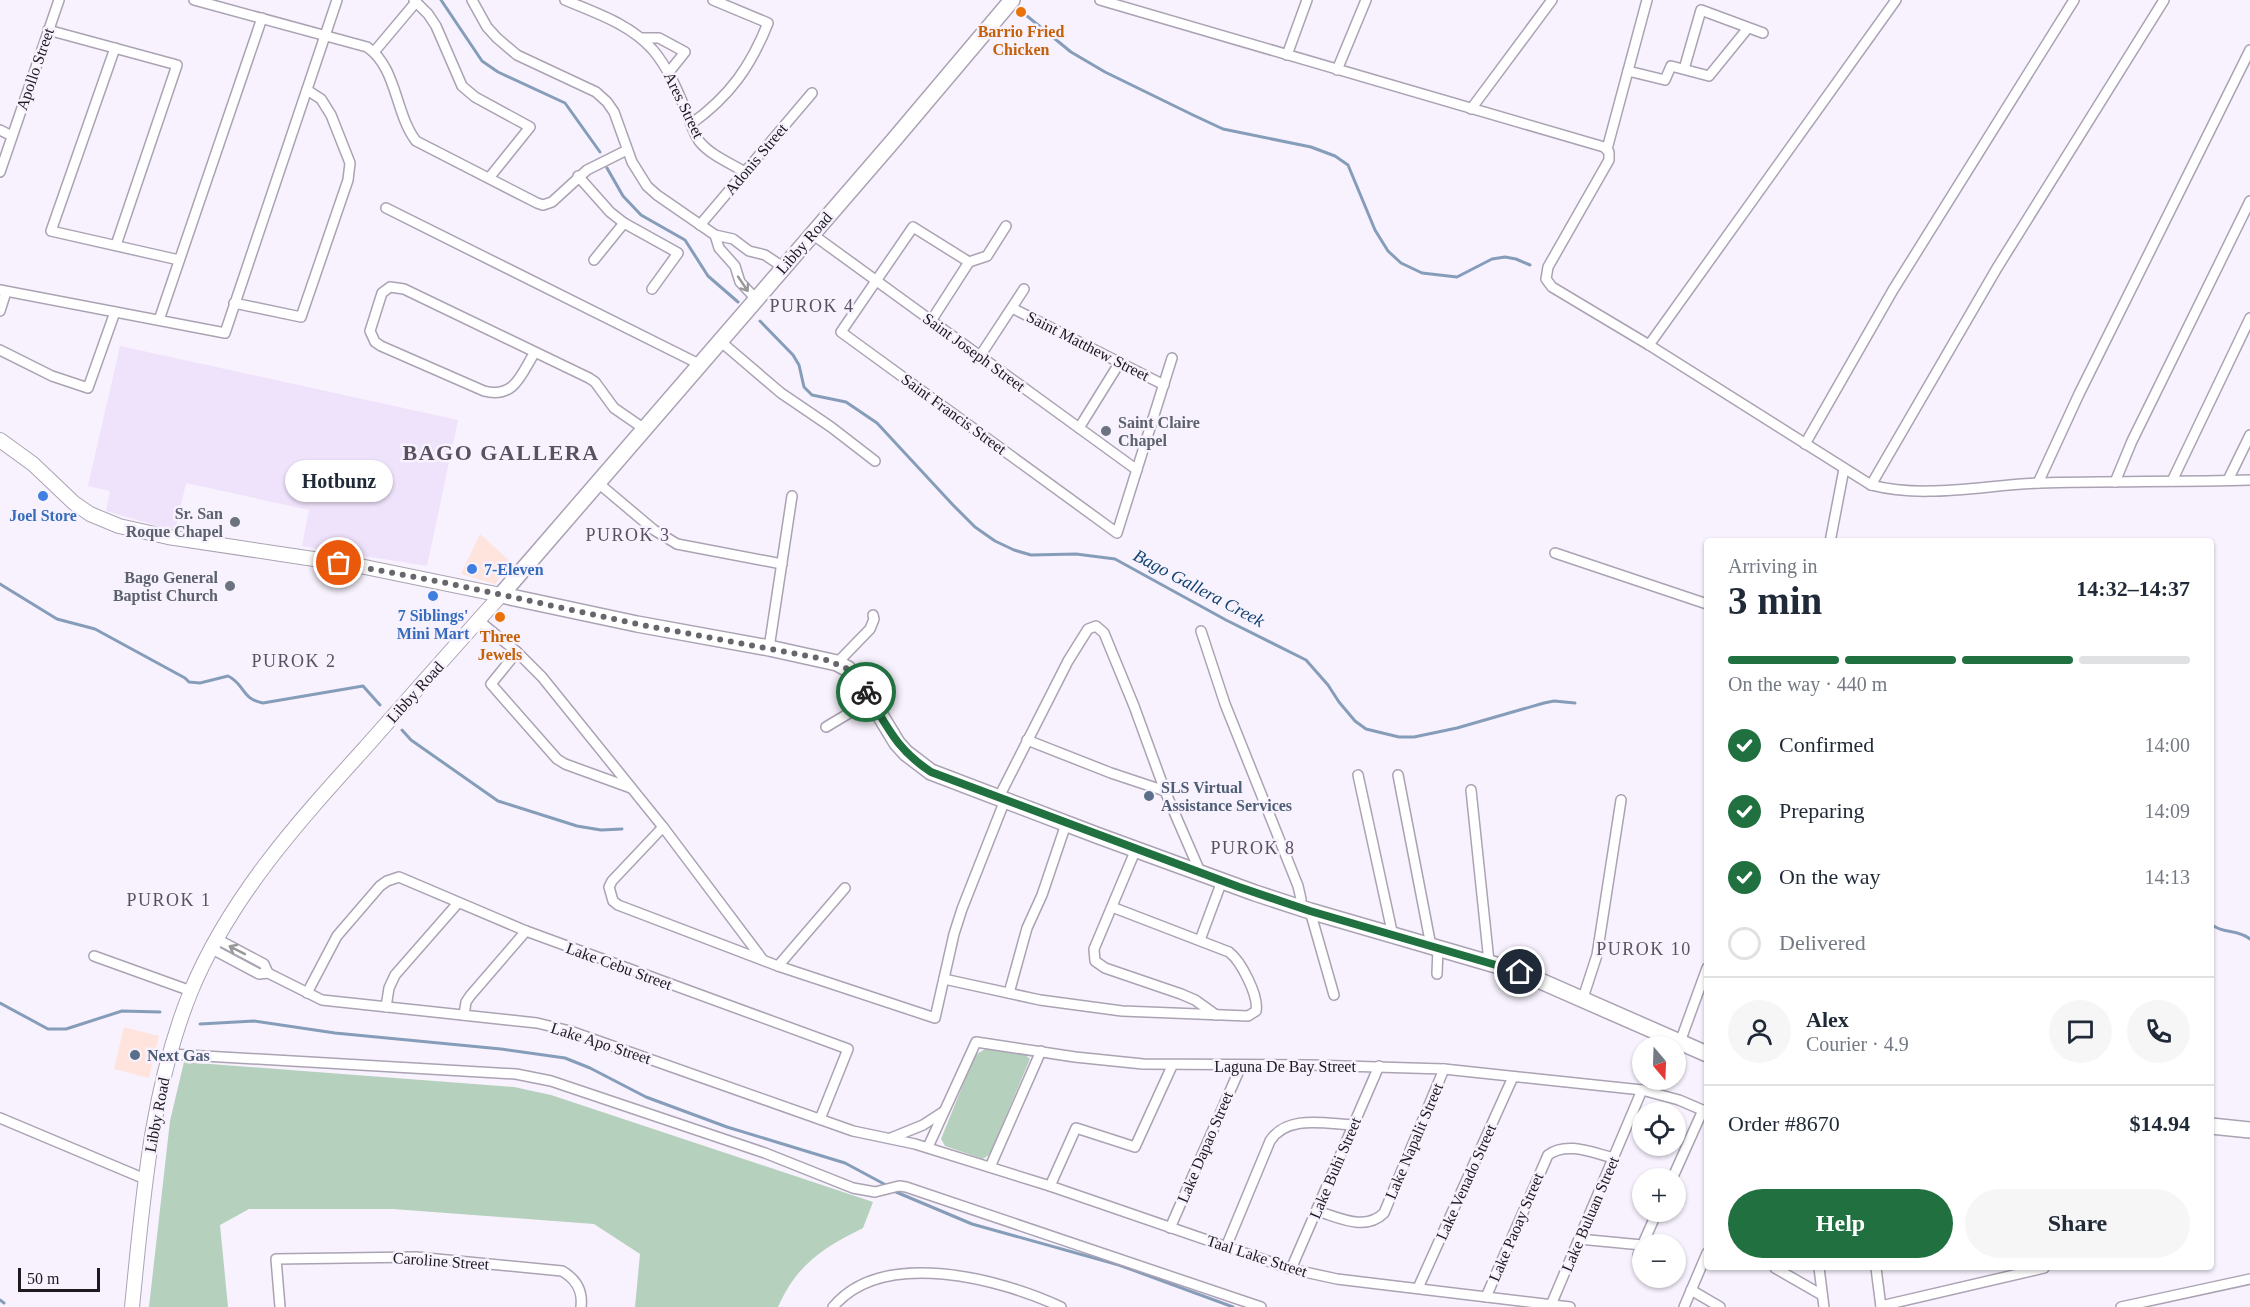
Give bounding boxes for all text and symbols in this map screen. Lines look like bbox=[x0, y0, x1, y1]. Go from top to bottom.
marker: Barrio Fried Chicken bbox=[1014, 5, 1028, 19]
place label: Barrio Fried Chicken bbox=[978, 23, 1064, 58]
street label: Apollo Street bbox=[13, 25, 58, 113]
street label: Ares Street bbox=[661, 69, 708, 141]
street label: Adonis Street bbox=[721, 120, 791, 198]
street label: Libby Road bbox=[773, 209, 836, 278]
one-way arrow bbox=[737, 275, 750, 292]
district label: PUROK 4 bbox=[769, 296, 855, 316]
street label: Saint Matthew Street bbox=[1024, 308, 1153, 384]
street label: Saint Joseph Street bbox=[919, 309, 1029, 396]
street label: Saint Francis Street bbox=[898, 370, 1010, 458]
place label: Saint Claire Chapel bbox=[1118, 414, 1200, 450]
marker: Saint Claire Chapel bbox=[1099, 424, 1113, 438]
district label: BAGO GALLERA bbox=[402, 440, 600, 465]
callout: Hotbunz bbox=[285, 461, 393, 503]
text: Hotbunz bbox=[302, 470, 376, 492]
marker: Joel Store bbox=[36, 489, 50, 503]
place label: Sr. San Roque Chapel bbox=[126, 505, 224, 541]
place label: Joel Store bbox=[9, 507, 77, 524]
marker: Sr. San Roque Chapel bbox=[228, 515, 242, 529]
district label: PUROK 3 bbox=[585, 525, 671, 545]
pin bbox=[313, 537, 364, 588]
water label: Bago Gallera Creek bbox=[1130, 545, 1269, 631]
icon: bag bbox=[322, 546, 355, 579]
text: Arriving in bbox=[1728, 555, 1817, 577]
place label: 7-Eleven bbox=[484, 561, 544, 578]
marker: 7-Eleven bbox=[465, 562, 479, 576]
place label: Bago General Baptist Church bbox=[113, 569, 219, 605]
text: 14:32–14:37 bbox=[2076, 576, 2190, 601]
marker: Bago General Baptist Church bbox=[223, 579, 237, 593]
text: 3 min bbox=[1728, 579, 1822, 622]
marker: 7 Siblings' Mini Mart bbox=[426, 589, 440, 603]
place label: 7 Siblings' Mini Mart bbox=[397, 607, 470, 642]
marker: Three Jewels bbox=[493, 610, 507, 624]
place label: Three Jewels bbox=[478, 628, 522, 663]
district label: PUROK 2 bbox=[251, 651, 337, 671]
street label: Libby Road bbox=[383, 658, 447, 727]
courier bbox=[836, 662, 896, 722]
text: On the way · 440 m bbox=[1728, 673, 1887, 695]
icon: bike bbox=[850, 676, 883, 709]
icon: check bbox=[1728, 729, 1761, 762]
text: Confirmed bbox=[1779, 732, 1874, 757]
text: 14:00 bbox=[2144, 734, 2190, 756]
place label: SLS Virtual Assistance Services bbox=[1161, 779, 1292, 814]
marker: SLS Virtual Assistance Services bbox=[1142, 789, 1156, 803]
icon: check bbox=[1728, 795, 1761, 828]
text: Preparing bbox=[1779, 798, 1865, 823]
text: 14:09 bbox=[2144, 800, 2190, 822]
district label: PUROK 8 bbox=[1210, 838, 1296, 858]
icon: check bbox=[1728, 861, 1761, 894]
text: On the way bbox=[1779, 864, 1880, 889]
text: 14:13 bbox=[2144, 866, 2190, 888]
district label: PUROK 1 bbox=[126, 890, 212, 910]
text: Delivered bbox=[1779, 930, 1866, 955]
street label: Lake Cebu Street bbox=[564, 939, 675, 993]
district label: PUROK 10 bbox=[1596, 939, 1692, 959]
one-way arrow bbox=[228, 943, 246, 955]
pin bbox=[1494, 946, 1545, 997]
icon: home bbox=[1503, 955, 1536, 988]
button: person bbox=[1728, 1000, 1791, 1063]
button: chat bbox=[2049, 1000, 2112, 1063]
button: phone bbox=[2127, 1000, 2190, 1063]
text: Alex bbox=[1806, 1007, 1849, 1032]
street label: Lake Apo Street bbox=[549, 1019, 654, 1068]
text: Courier · 4.9 bbox=[1806, 1033, 1909, 1055]
north arrow bbox=[1632, 1036, 1686, 1090]
map controls bbox=[1632, 1036, 1686, 1288]
place label: Next Gas bbox=[147, 1047, 210, 1064]
marker: Next Gas bbox=[128, 1048, 142, 1062]
street label: Laguna De Bay Street bbox=[1214, 1058, 1356, 1076]
street label: Libby Road bbox=[141, 1076, 174, 1154]
street label: Lake Napalit Street bbox=[1382, 1080, 1447, 1202]
street label: Lake Dapao Street bbox=[1174, 1088, 1237, 1206]
button: locate bbox=[1632, 1102, 1686, 1156]
text: Order #8670 bbox=[1728, 1111, 1840, 1136]
text: $14.94 bbox=[2130, 1111, 2190, 1136]
street label: Lake Buhi Street bbox=[1306, 1114, 1364, 1221]
street label: Lake Venado Street bbox=[1433, 1121, 1499, 1243]
street label: Lake Buluan Street bbox=[1558, 1153, 1622, 1274]
button: + bbox=[1632, 1168, 1686, 1222]
street label: Lake Paoay Street bbox=[1485, 1170, 1548, 1284]
button: Help bbox=[1728, 1189, 1953, 1258]
button: Share bbox=[1965, 1189, 2190, 1258]
street label: Taal Lake Street bbox=[1205, 1232, 1310, 1280]
button: − bbox=[1632, 1234, 1686, 1288]
street label: Caroline Street bbox=[392, 1249, 490, 1273]
scale bar bbox=[18, 1265, 100, 1292]
text: 50 m bbox=[27, 1270, 59, 1287]

